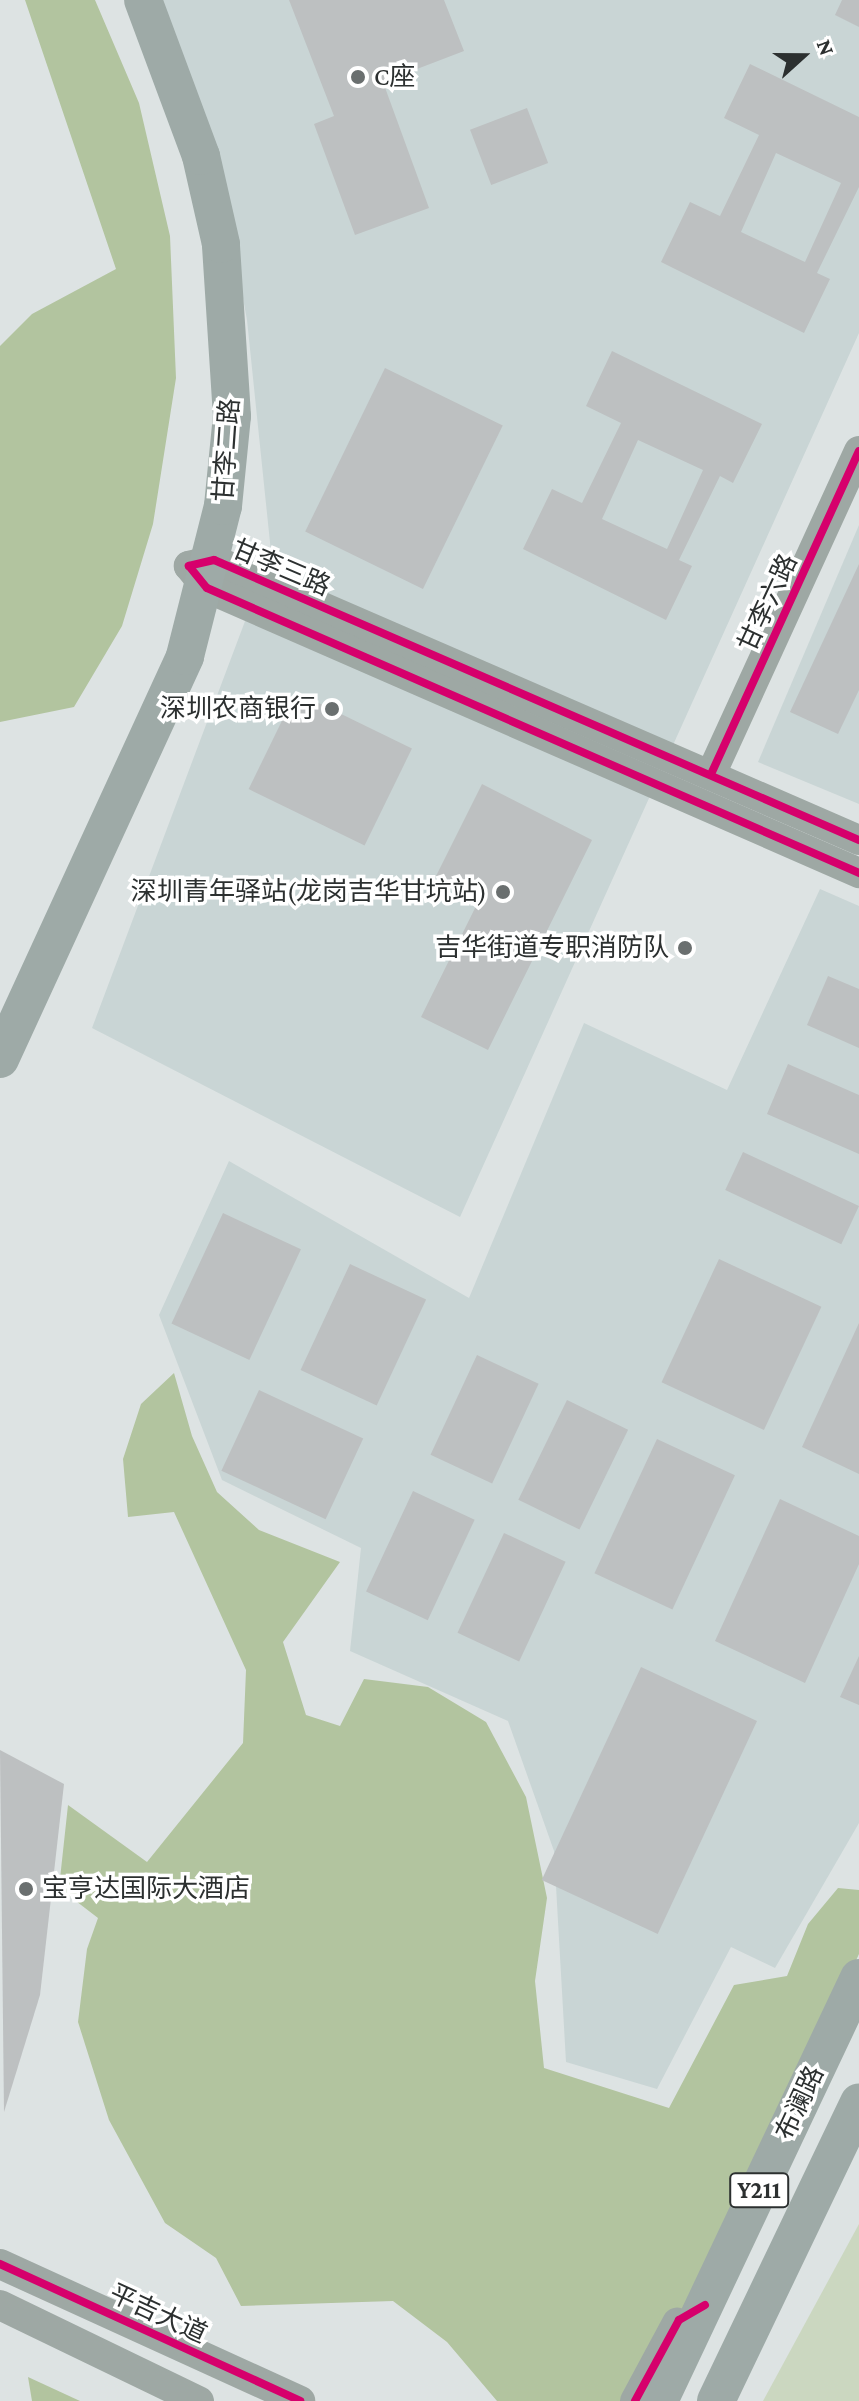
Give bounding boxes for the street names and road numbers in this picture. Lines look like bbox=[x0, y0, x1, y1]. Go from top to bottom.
street label: 甘李二路 bbox=[208, 397, 246, 503]
street label: 甘李三路 bbox=[227, 533, 335, 603]
street label: 甘李六路 bbox=[732, 549, 804, 657]
street label: 布澜路 bbox=[769, 2061, 831, 2145]
road number: Y211 bbox=[729, 2170, 789, 2210]
street label: 平吉大道 bbox=[104, 2278, 212, 2350]

